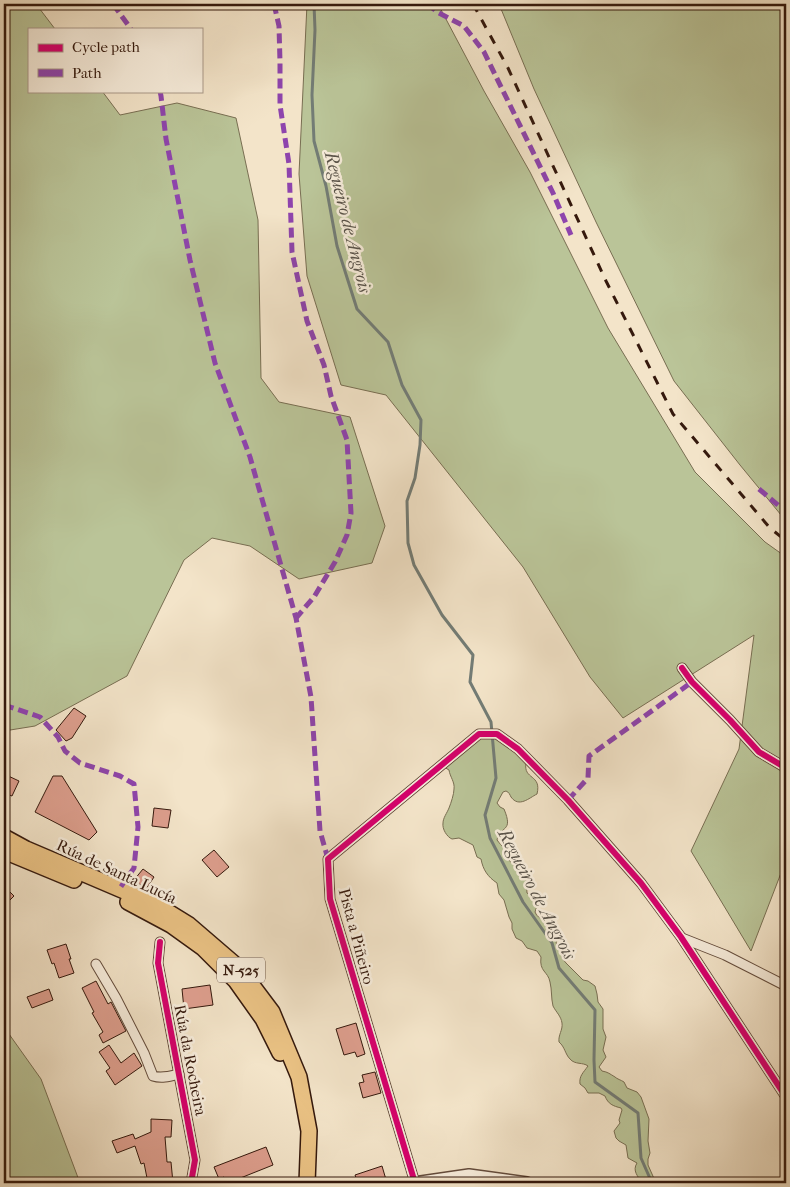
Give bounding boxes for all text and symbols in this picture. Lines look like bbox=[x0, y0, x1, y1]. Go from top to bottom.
legend bbox=[28, 28, 202, 92]
text: Cycle path bbox=[72, 38, 140, 56]
text: Path bbox=[72, 64, 102, 82]
water label: Regueiro de Angrois bbox=[320, 148, 375, 295]
water label: Regueiro de Angrois bbox=[493, 824, 580, 964]
street label: Rúa de Santa Lucía bbox=[54, 835, 180, 908]
street label: Pista a Piñeiro bbox=[335, 886, 378, 986]
road number: N-525 bbox=[217, 958, 265, 982]
street label: Rúa da Rocheira bbox=[170, 1003, 211, 1118]

